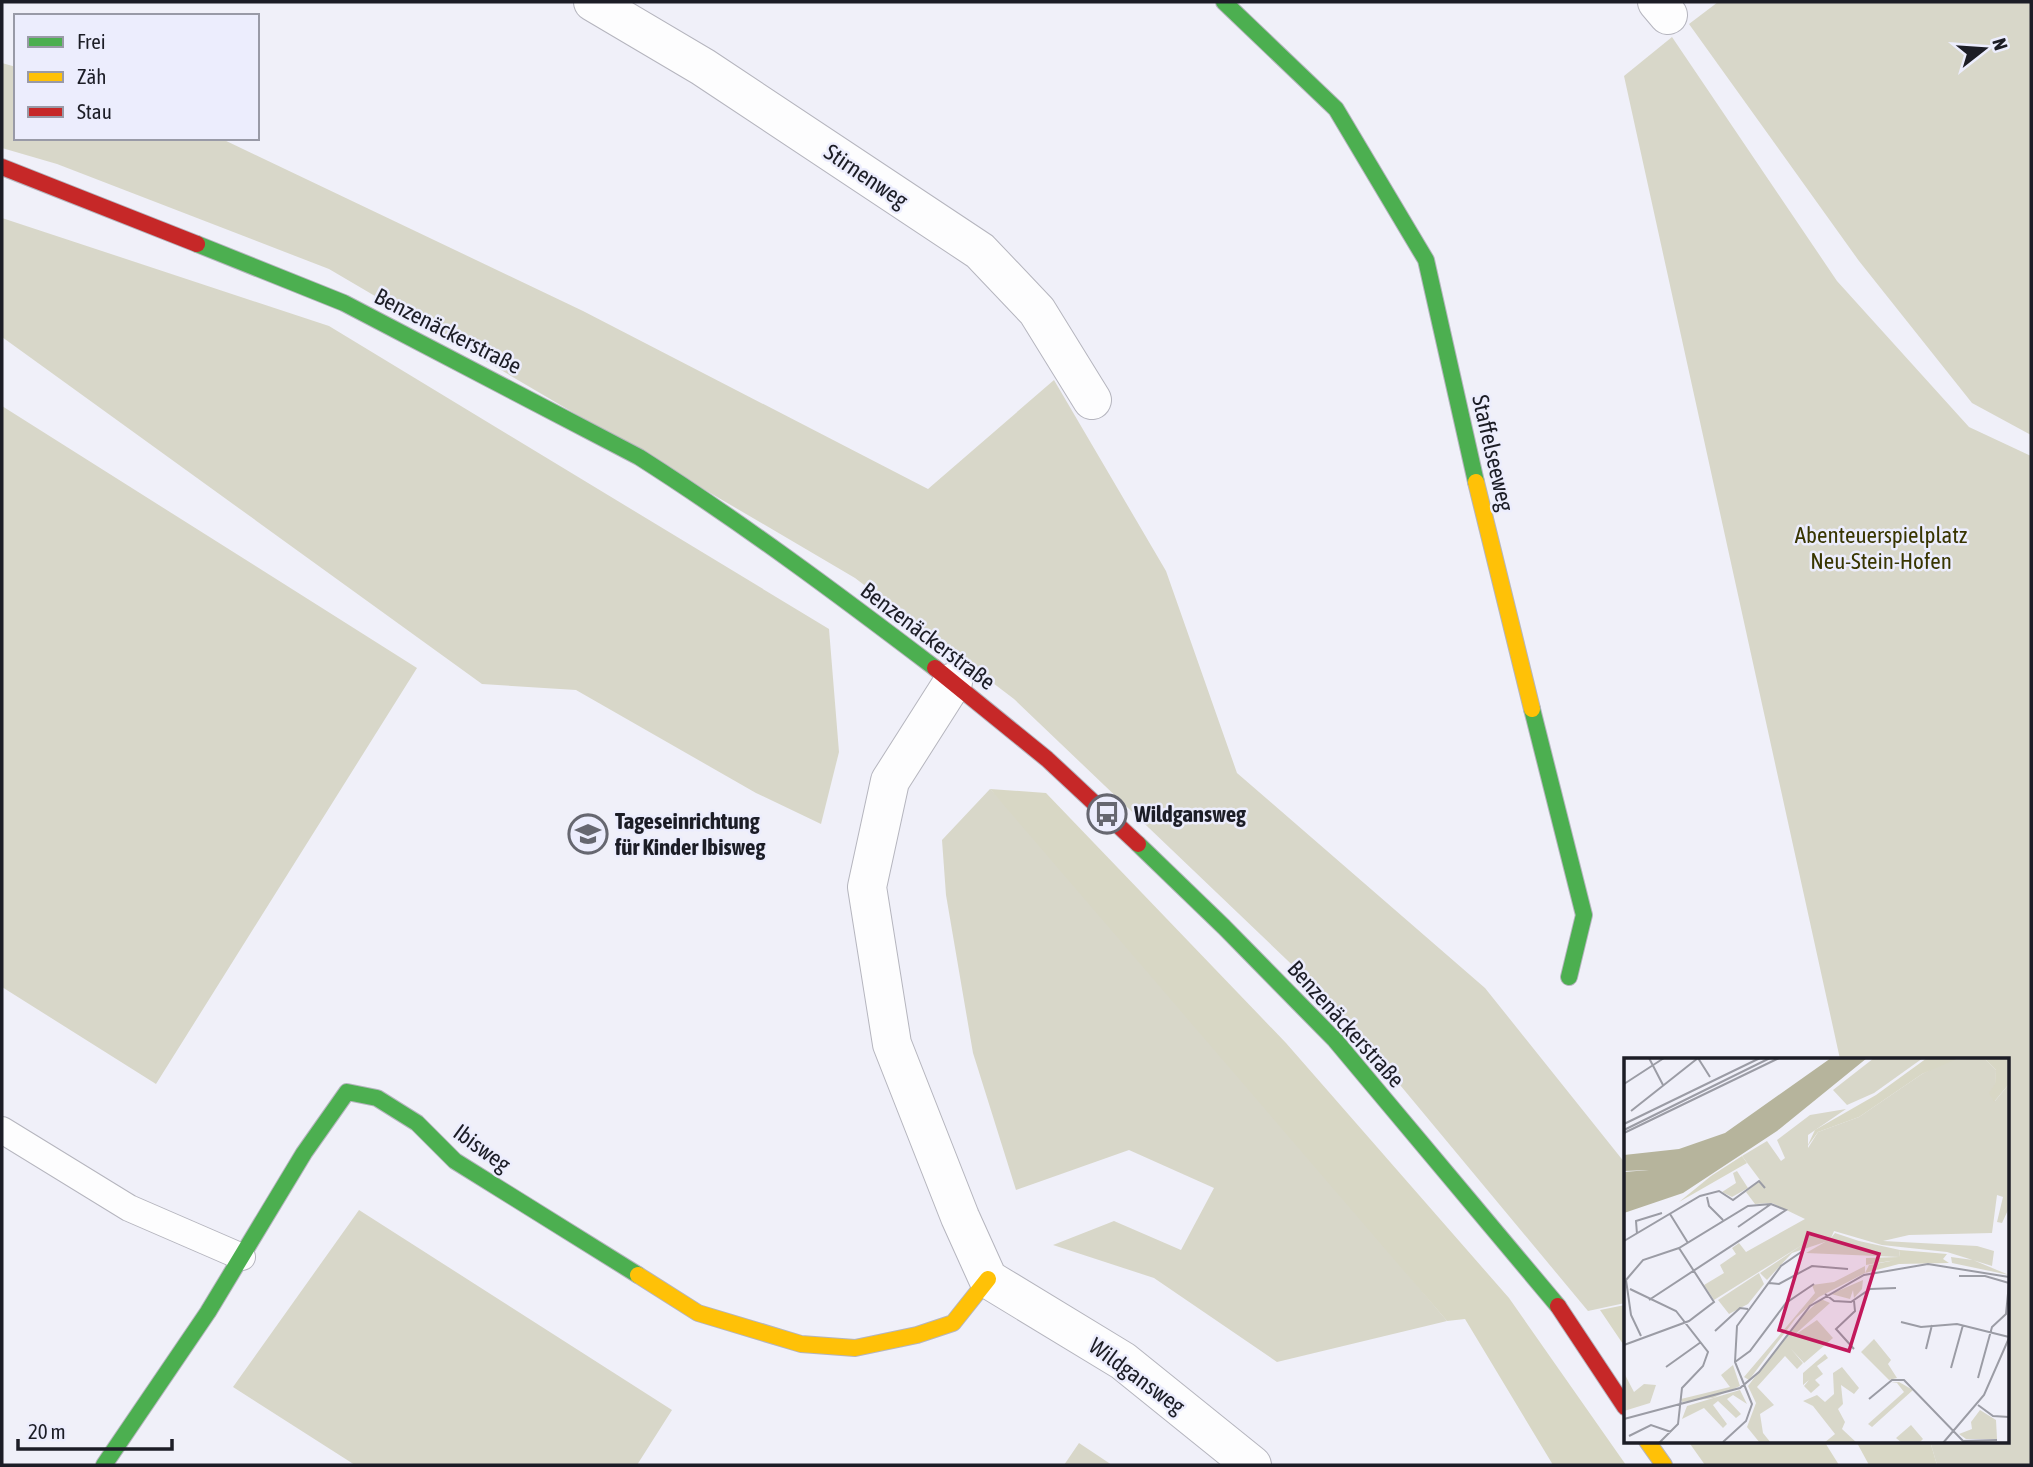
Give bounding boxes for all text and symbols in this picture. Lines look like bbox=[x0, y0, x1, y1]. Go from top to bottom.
legend bbox=[14, 14, 259, 140]
north arrow bbox=[1949, 14, 2019, 84]
text: Frei bbox=[77, 29, 106, 53]
text: N bbox=[1988, 35, 2012, 53]
text: Zäh bbox=[77, 64, 106, 88]
text: Stau bbox=[77, 99, 112, 123]
street label: Stirnenweg bbox=[819, 139, 913, 213]
street label: Benzenäckerstraße bbox=[370, 283, 526, 379]
street label: Staffelseeweg bbox=[1467, 392, 1519, 514]
park label: Abenteuerspielplatz Neu-Stein-Hofen bbox=[1795, 522, 1967, 574]
street label: Benzenäckerstraße bbox=[856, 577, 1000, 695]
bus stop icon: Wildgansweg bbox=[1086, 793, 1128, 835]
place label: Wildgansweg bbox=[1133, 801, 1246, 827]
place label: Tageseinrichtung für Kinder Ibisweg bbox=[614, 808, 766, 860]
school or university icon: Tageseinrichtung für Kinder Ibisweg bbox=[567, 813, 609, 855]
street label: Benzenäckerstraße bbox=[1282, 955, 1410, 1093]
inset map bbox=[1624, 1058, 2008, 1442]
street label: Ibisweg bbox=[448, 1119, 516, 1177]
street label: Wildgansweg bbox=[1084, 1333, 1190, 1419]
scale bar bbox=[18, 1408, 172, 1452]
text: 20 m bbox=[28, 1419, 66, 1443]

